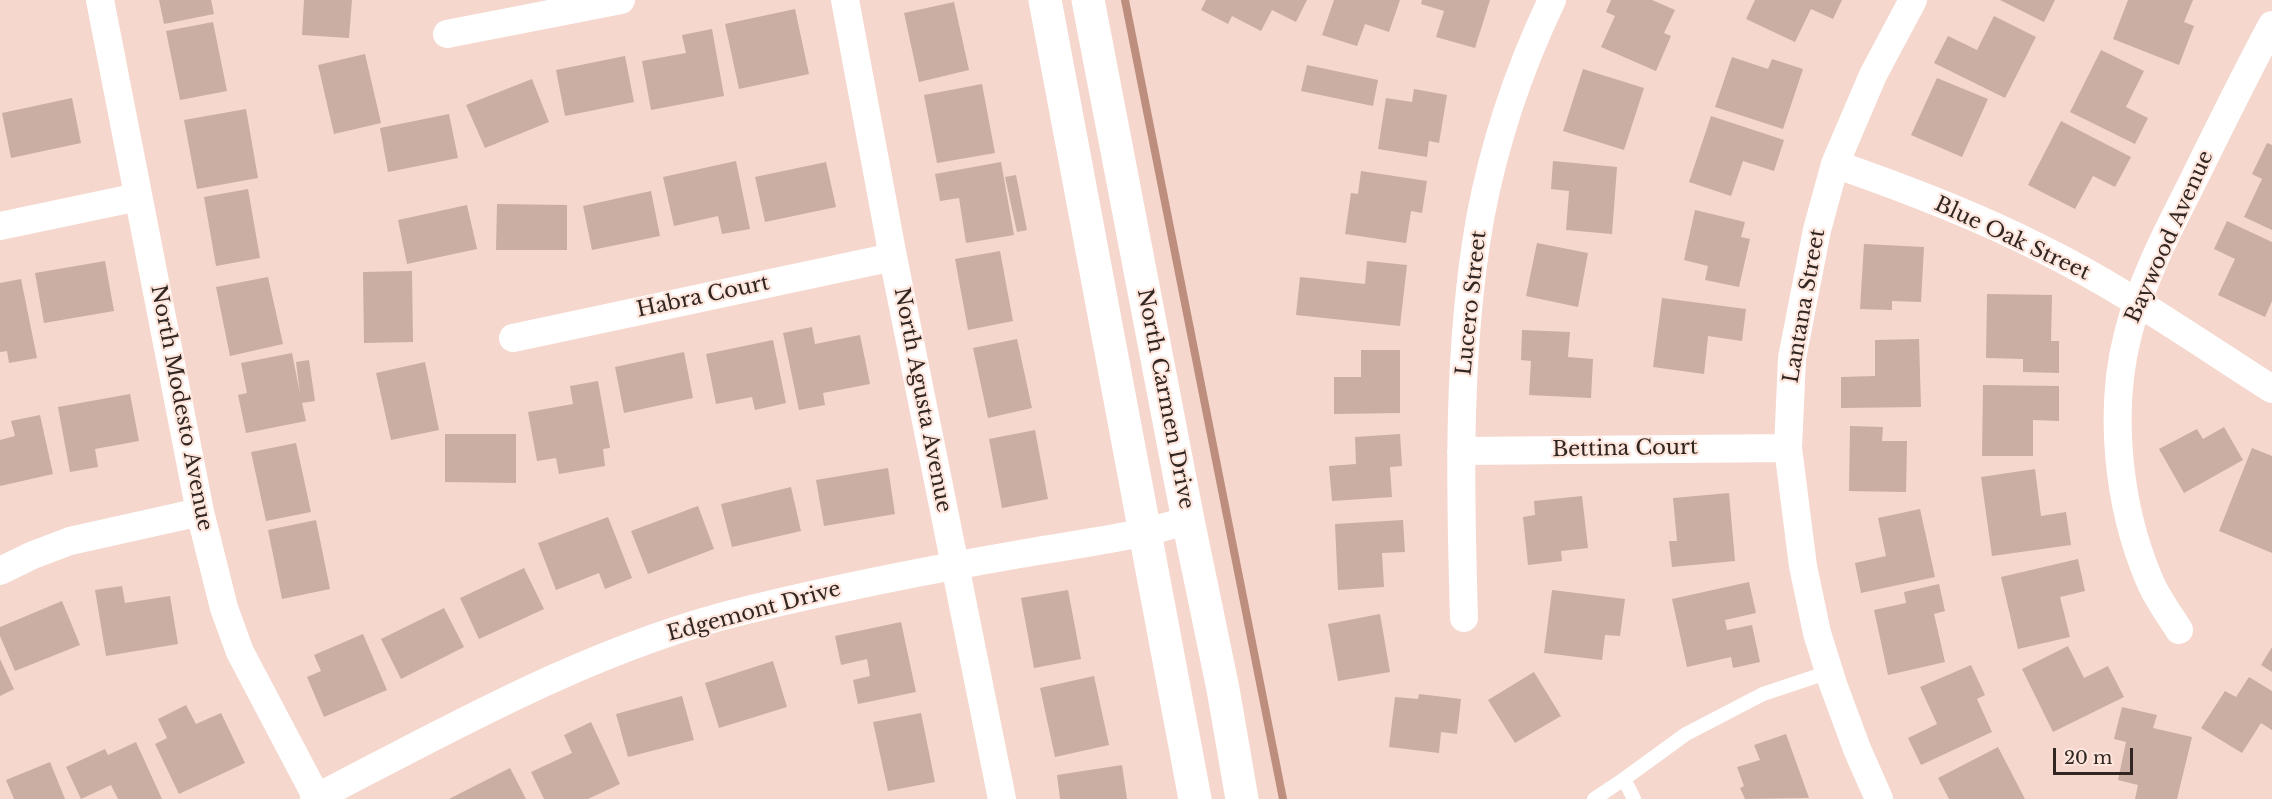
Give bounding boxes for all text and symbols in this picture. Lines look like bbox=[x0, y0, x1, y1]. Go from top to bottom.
street label: Baywood Avenue bbox=[2121, 147, 2219, 327]
street label: Blue Oak Street bbox=[1930, 192, 2094, 286]
street label: Lantana Street bbox=[1779, 227, 1831, 385]
street label: Lucero Street bbox=[1452, 229, 1492, 377]
street label: Habra Court bbox=[634, 271, 772, 323]
street label: North Modesto Avenue bbox=[145, 283, 217, 533]
street label: North Agusta Avenue bbox=[888, 285, 956, 515]
street label: North Carmen Drive bbox=[1131, 287, 1199, 511]
street label: Bettina Court bbox=[1552, 435, 1698, 463]
street label: Edgemont Drive bbox=[664, 577, 844, 647]
scale bar bbox=[2056, 736, 2136, 774]
text: 20 m bbox=[2064, 747, 2112, 769]

